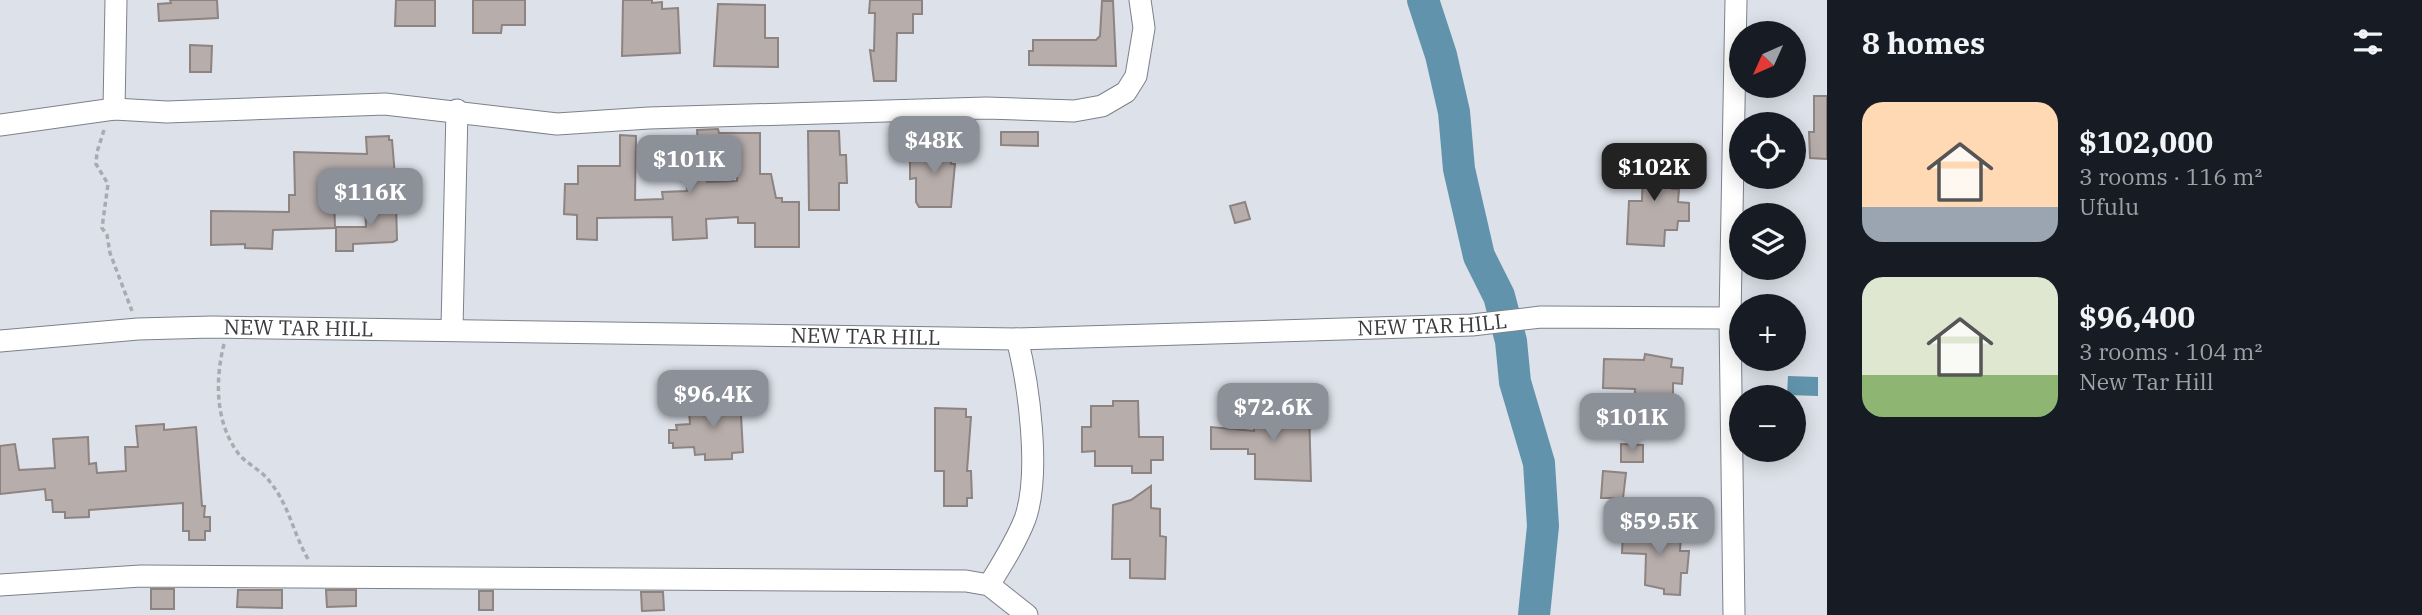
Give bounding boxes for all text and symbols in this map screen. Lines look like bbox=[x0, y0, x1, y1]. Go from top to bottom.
north arrow bbox=[1729, 21, 1806, 98]
map controls bbox=[1729, 21, 1806, 462]
text: 8 homes bbox=[1862, 23, 1985, 62]
icon: filters bbox=[2349, 23, 2387, 61]
button: locate bbox=[1729, 112, 1806, 189]
pin: $48K bbox=[893, 116, 975, 176]
text: $102,000 bbox=[2079, 122, 2213, 161]
text: $48K bbox=[905, 124, 963, 154]
icon: home bbox=[1918, 130, 2002, 214]
pin: $101K bbox=[640, 136, 738, 195]
text: $101K bbox=[653, 143, 725, 173]
pin: $102K bbox=[1605, 144, 1703, 203]
text: $102K bbox=[1618, 151, 1690, 181]
text: 3 rooms · 116 m² bbox=[2079, 161, 2262, 191]
pin: $116K bbox=[321, 168, 419, 228]
text: $116K bbox=[334, 176, 406, 206]
text: Ufulu bbox=[2079, 191, 2139, 221]
button: layers bbox=[1729, 203, 1806, 280]
button: + bbox=[1729, 294, 1806, 371]
text: $96,400 bbox=[2079, 297, 2195, 336]
icon: home bbox=[1918, 305, 2002, 389]
street label: NEW TAR HILL bbox=[1357, 306, 1508, 342]
street label: NEW TAR HILL bbox=[223, 312, 374, 342]
street label: NEW TAR HILL bbox=[790, 321, 940, 351]
text: 3 rooms · 104 m² bbox=[2079, 336, 2262, 366]
text: New Tar Hill bbox=[2079, 366, 2214, 396]
pin: $96.4K bbox=[656, 370, 770, 430]
text: $96.4K bbox=[673, 378, 753, 408]
pin: $72.6K bbox=[1216, 384, 1330, 443]
button: − bbox=[1729, 385, 1806, 462]
text: $72.6K bbox=[1233, 391, 1313, 421]
pin: $101K bbox=[1583, 393, 1681, 453]
text: $101K bbox=[1596, 401, 1668, 431]
pin: $59.5K bbox=[1602, 498, 1716, 557]
text: $59.5K bbox=[1619, 505, 1699, 535]

